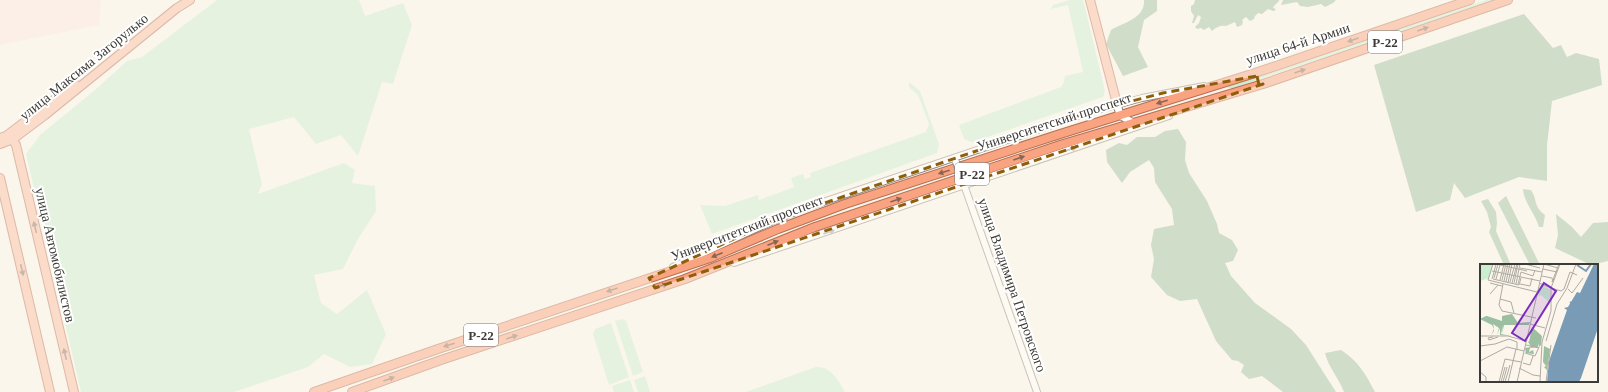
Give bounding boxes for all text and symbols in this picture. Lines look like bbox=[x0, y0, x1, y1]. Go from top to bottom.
street label: улица Максима Загорулько bbox=[17, 11, 151, 123]
street label: улица 64-й Армии bbox=[1244, 20, 1352, 68]
one-way arrow bbox=[1417, 26, 1429, 32]
road number: Р-22 bbox=[1368, 31, 1402, 53]
one-way arrow bbox=[1347, 37, 1359, 43]
one-way arrow bbox=[1294, 68, 1306, 74]
street label: Университетский проспект bbox=[975, 90, 1133, 154]
one-way arrow bbox=[1155, 99, 1167, 105]
one-way arrow bbox=[1065, 146, 1077, 152]
one-way arrow bbox=[1013, 155, 1025, 161]
road number: Р-22 bbox=[955, 163, 989, 185]
one-way arrow bbox=[938, 169, 950, 175]
street label: улица Автомобилистов bbox=[32, 186, 78, 324]
street label: Университетский проспект bbox=[669, 192, 825, 264]
street label: улица Владимира Петровского bbox=[975, 196, 1049, 374]
one-way arrow bbox=[890, 197, 902, 203]
one-way arrow bbox=[32, 221, 38, 234]
one-way arrow bbox=[823, 229, 835, 235]
one-way arrow bbox=[768, 239, 780, 245]
one-way arrow bbox=[711, 252, 723, 258]
one-way arrow bbox=[19, 264, 25, 277]
inset map bbox=[1480, 264, 1598, 382]
one-way arrow bbox=[656, 283, 668, 289]
one-way arrow bbox=[606, 288, 618, 294]
road number: Р-22 bbox=[464, 324, 498, 346]
one-way arrow bbox=[506, 333, 518, 339]
one-way arrow bbox=[443, 342, 455, 348]
one-way arrow bbox=[61, 348, 67, 360]
one-way arrow bbox=[384, 376, 396, 382]

